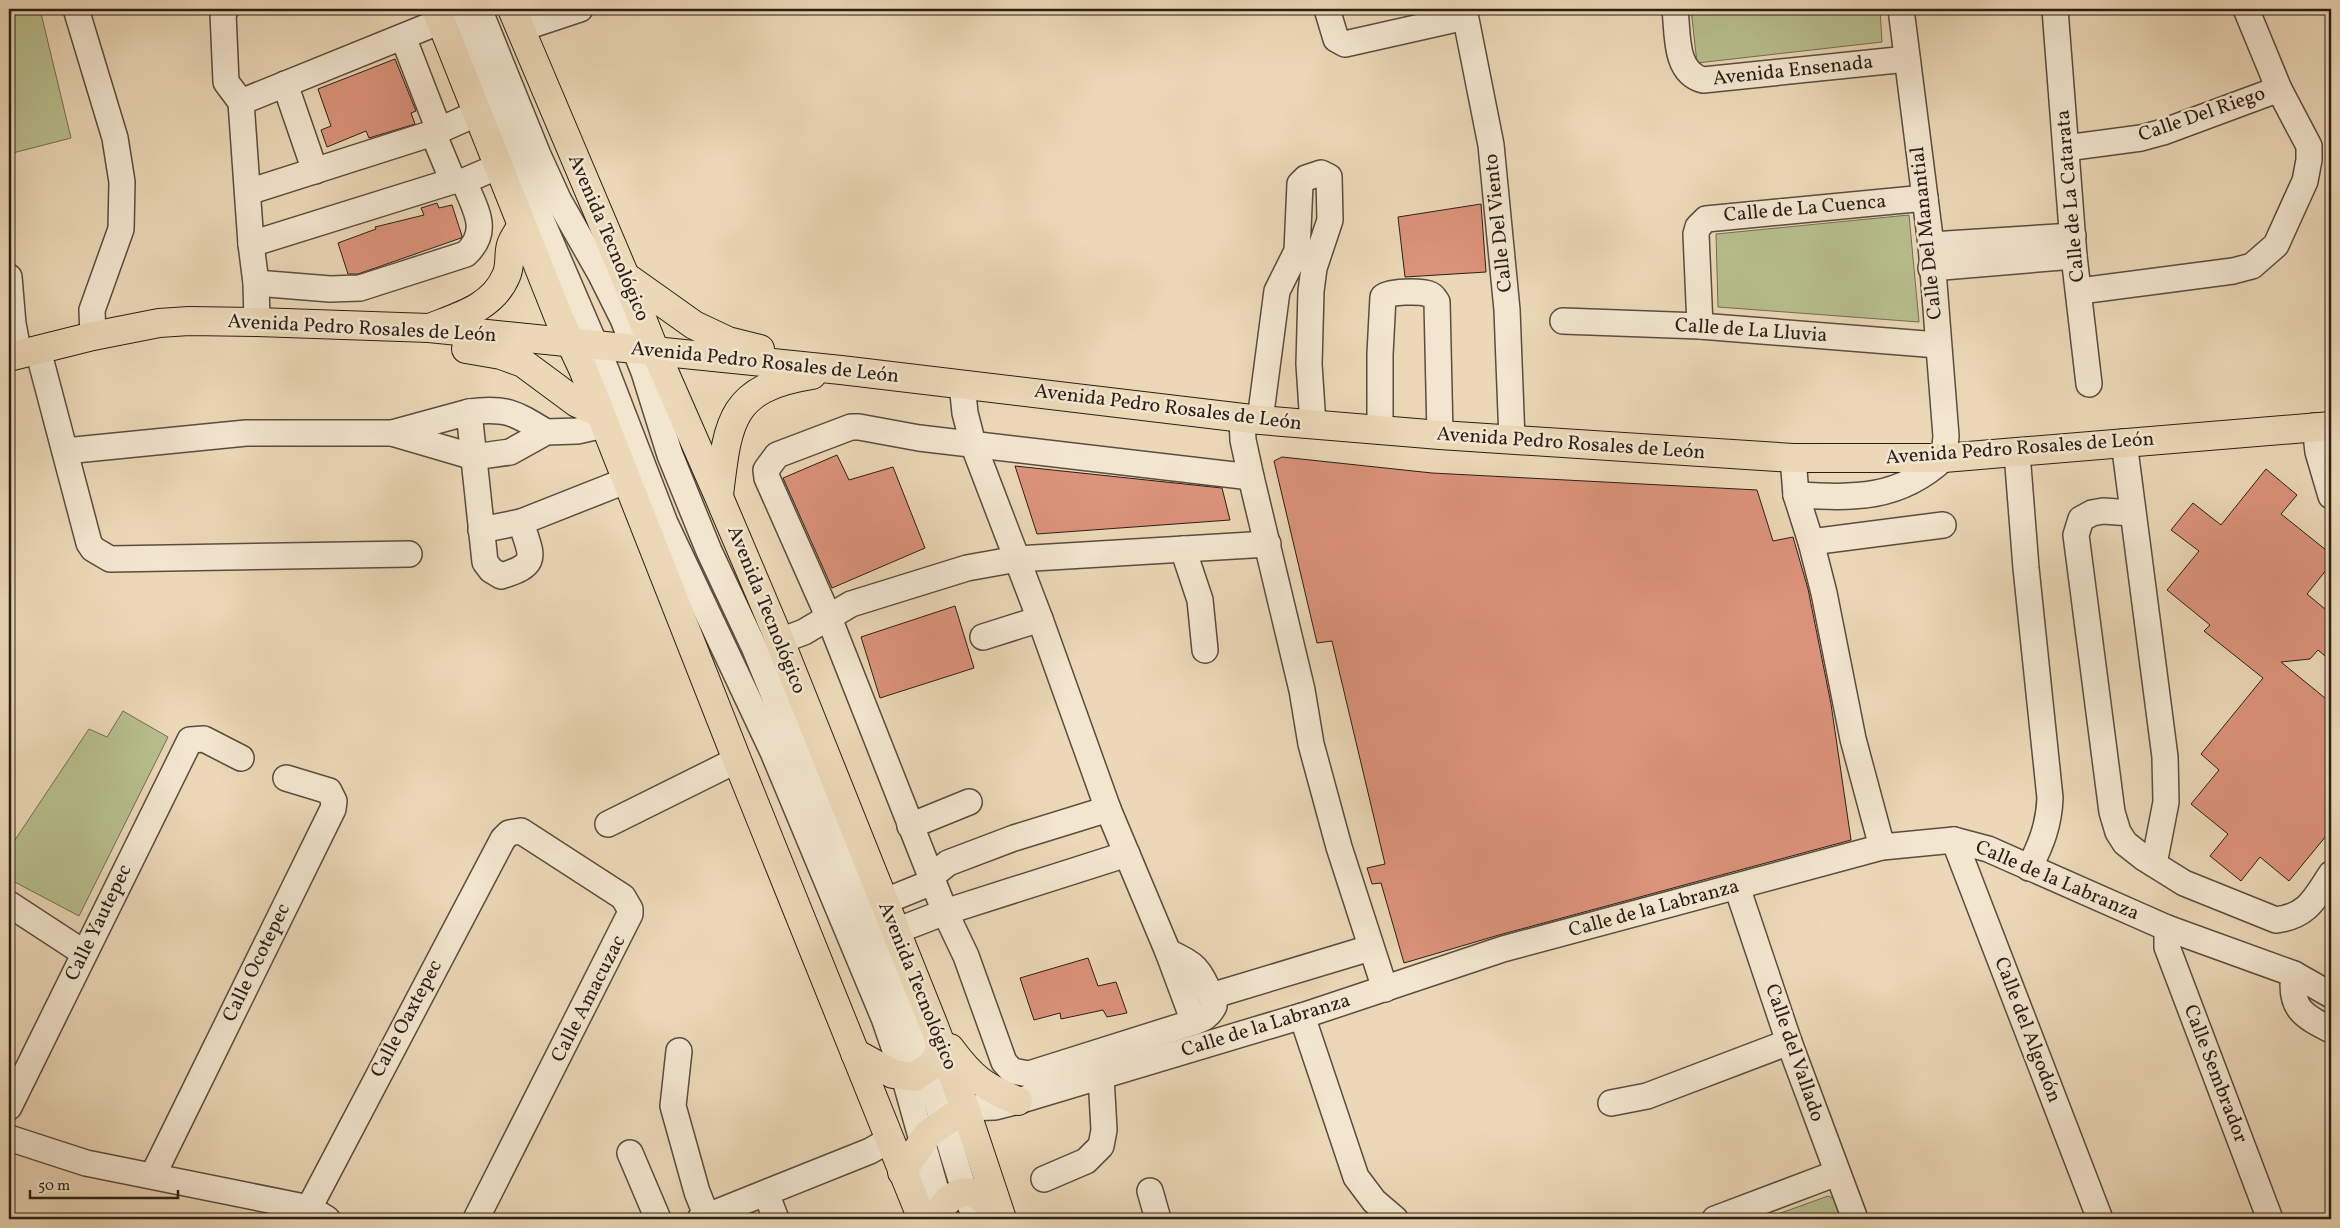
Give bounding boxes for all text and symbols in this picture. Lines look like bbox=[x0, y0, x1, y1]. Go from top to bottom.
street label: Avenida Ensenada bbox=[1711, 49, 1875, 93]
street label: Calle Del Riego bbox=[2135, 80, 2269, 150]
street label: Calle de La Catarata bbox=[2050, 109, 2092, 283]
street label: Calle Del Manantial bbox=[1904, 145, 1950, 321]
street label: Avenida Tecnológico bbox=[560, 150, 656, 326]
street label: Calle Del Viento bbox=[1478, 152, 1520, 294]
street label: Calle de La Cuenca bbox=[1723, 188, 1887, 230]
street label: Avenida Pedro Rosales de León bbox=[227, 308, 497, 350]
street label: Calle de La Lluvia bbox=[1674, 312, 1828, 350]
street label: Avenida Pedro Rosales de León bbox=[630, 335, 900, 391]
street label: Avenida Pedro Rosales de León bbox=[1033, 378, 1303, 438]
street label: Avenida Pedro Rosales de León bbox=[1436, 421, 1706, 467]
street label: Avenida Pedro Rosales de León bbox=[1885, 426, 2155, 472]
street label: Avenida Tecnológico bbox=[720, 522, 812, 698]
street label: Calle de la Labranza bbox=[1971, 834, 2143, 928]
street label: Calle Yautepec bbox=[59, 860, 139, 986]
street label: Calle de la Labranza bbox=[1566, 873, 1742, 945]
street label: Avenida Tecnológico bbox=[871, 898, 963, 1074]
street label: Calle Ocotepec bbox=[216, 899, 298, 1027]
street label: Calle Amacuzac bbox=[545, 931, 633, 1067]
street label: Calle del Algodón bbox=[1986, 953, 2068, 1107]
street label: Calle Oaxtepec bbox=[364, 955, 450, 1083]
street label: Calle del Vallado bbox=[1757, 980, 1831, 1126]
street label: Calle de la Labranza bbox=[1178, 987, 1354, 1065]
street label: Calle Sembrador bbox=[2176, 1001, 2254, 1147]
scale bar bbox=[30, 1168, 178, 1200]
text: 50 m bbox=[38, 1176, 70, 1197]

